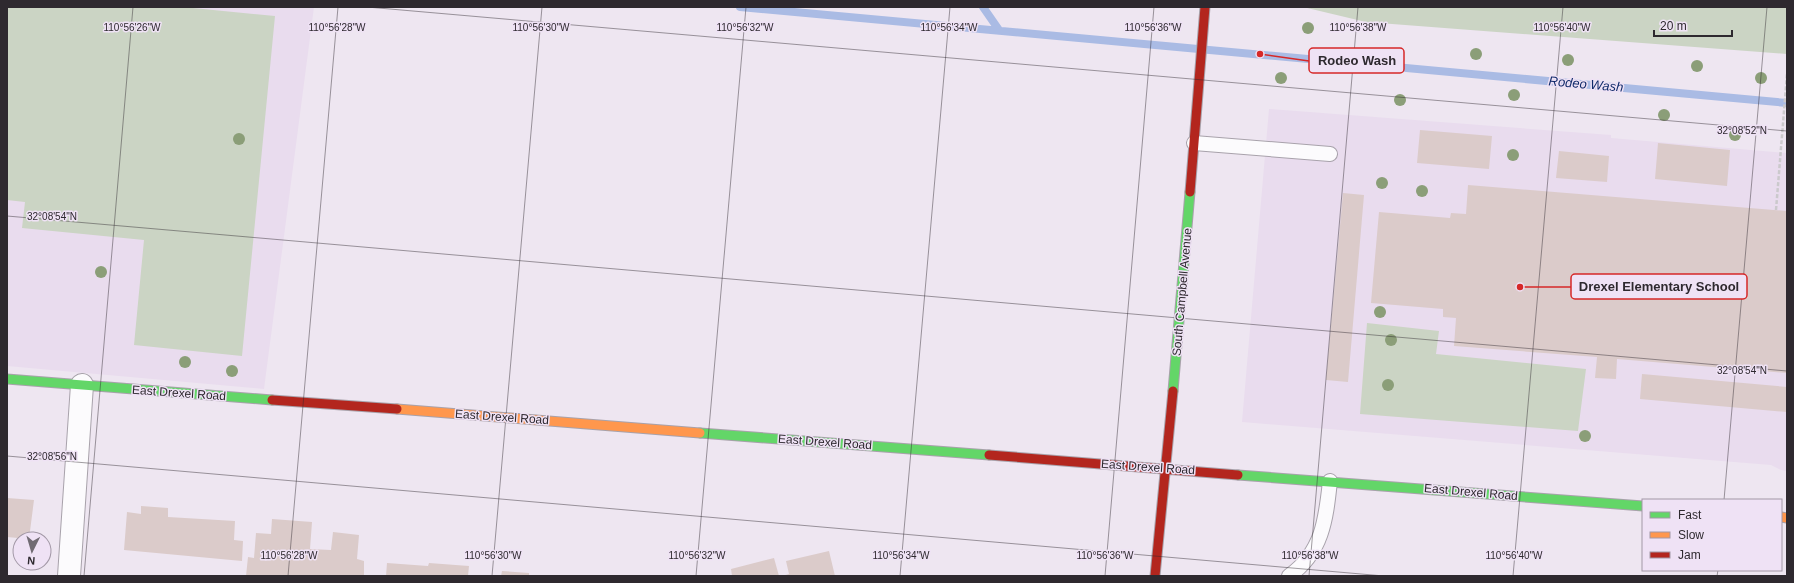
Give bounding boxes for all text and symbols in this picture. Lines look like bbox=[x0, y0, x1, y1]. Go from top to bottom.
scale bar bbox=[1654, 12, 1732, 38]
text: 20 m bbox=[1660, 19, 1687, 33]
text: 110°56'26"W bbox=[103, 22, 161, 33]
text: 110°56'28"W bbox=[308, 22, 366, 33]
text: 110°56'30"W bbox=[512, 22, 570, 33]
text: 110°56'32"W bbox=[716, 22, 774, 33]
text: 110°56'34"W bbox=[920, 22, 978, 33]
text: 110°56'36"W bbox=[1124, 22, 1182, 33]
text: 110°56'38"W bbox=[1329, 22, 1387, 33]
text: 110°56'40"W bbox=[1533, 22, 1591, 33]
callout: Rodeo Wash bbox=[1309, 48, 1404, 73]
text: Rodeo Wash bbox=[1318, 53, 1396, 68]
water label: Rodeo Wash bbox=[1548, 73, 1624, 95]
text: 32°08'52"N bbox=[1717, 125, 1767, 136]
text: 32°08'54"N bbox=[27, 211, 77, 222]
street label: South Campbell Avenue bbox=[1169, 227, 1195, 357]
callout: Drexel Elementary School bbox=[1571, 274, 1747, 299]
text: Drexel Elementary School bbox=[1579, 279, 1739, 294]
text: 32°08'54"N bbox=[1717, 365, 1767, 376]
street label: East Drexel Road bbox=[132, 383, 226, 403]
street label: East Drexel Road bbox=[455, 407, 549, 427]
street label: East Drexel Road bbox=[778, 432, 872, 452]
text: 32°08'56"N bbox=[27, 451, 77, 462]
street label: East Drexel Road bbox=[1101, 457, 1195, 477]
street label: East Drexel Road bbox=[1424, 481, 1518, 503]
legend bbox=[1642, 499, 1782, 571]
text: Fast bbox=[1678, 508, 1702, 522]
text: Slow bbox=[1678, 528, 1704, 542]
north arrow bbox=[12, 531, 52, 571]
text: Jam bbox=[1678, 548, 1701, 562]
text: 110°56'28"W bbox=[260, 550, 318, 561]
text: 110°56'30"W bbox=[464, 550, 522, 561]
text: 110°56'32"W bbox=[668, 550, 726, 561]
text: 110°56'34"W bbox=[872, 550, 930, 561]
text: 110°56'36"W bbox=[1076, 550, 1134, 561]
text: 110°56'38"W bbox=[1281, 550, 1339, 561]
text: 110°56'40"W bbox=[1485, 550, 1543, 561]
text: N bbox=[27, 555, 36, 567]

